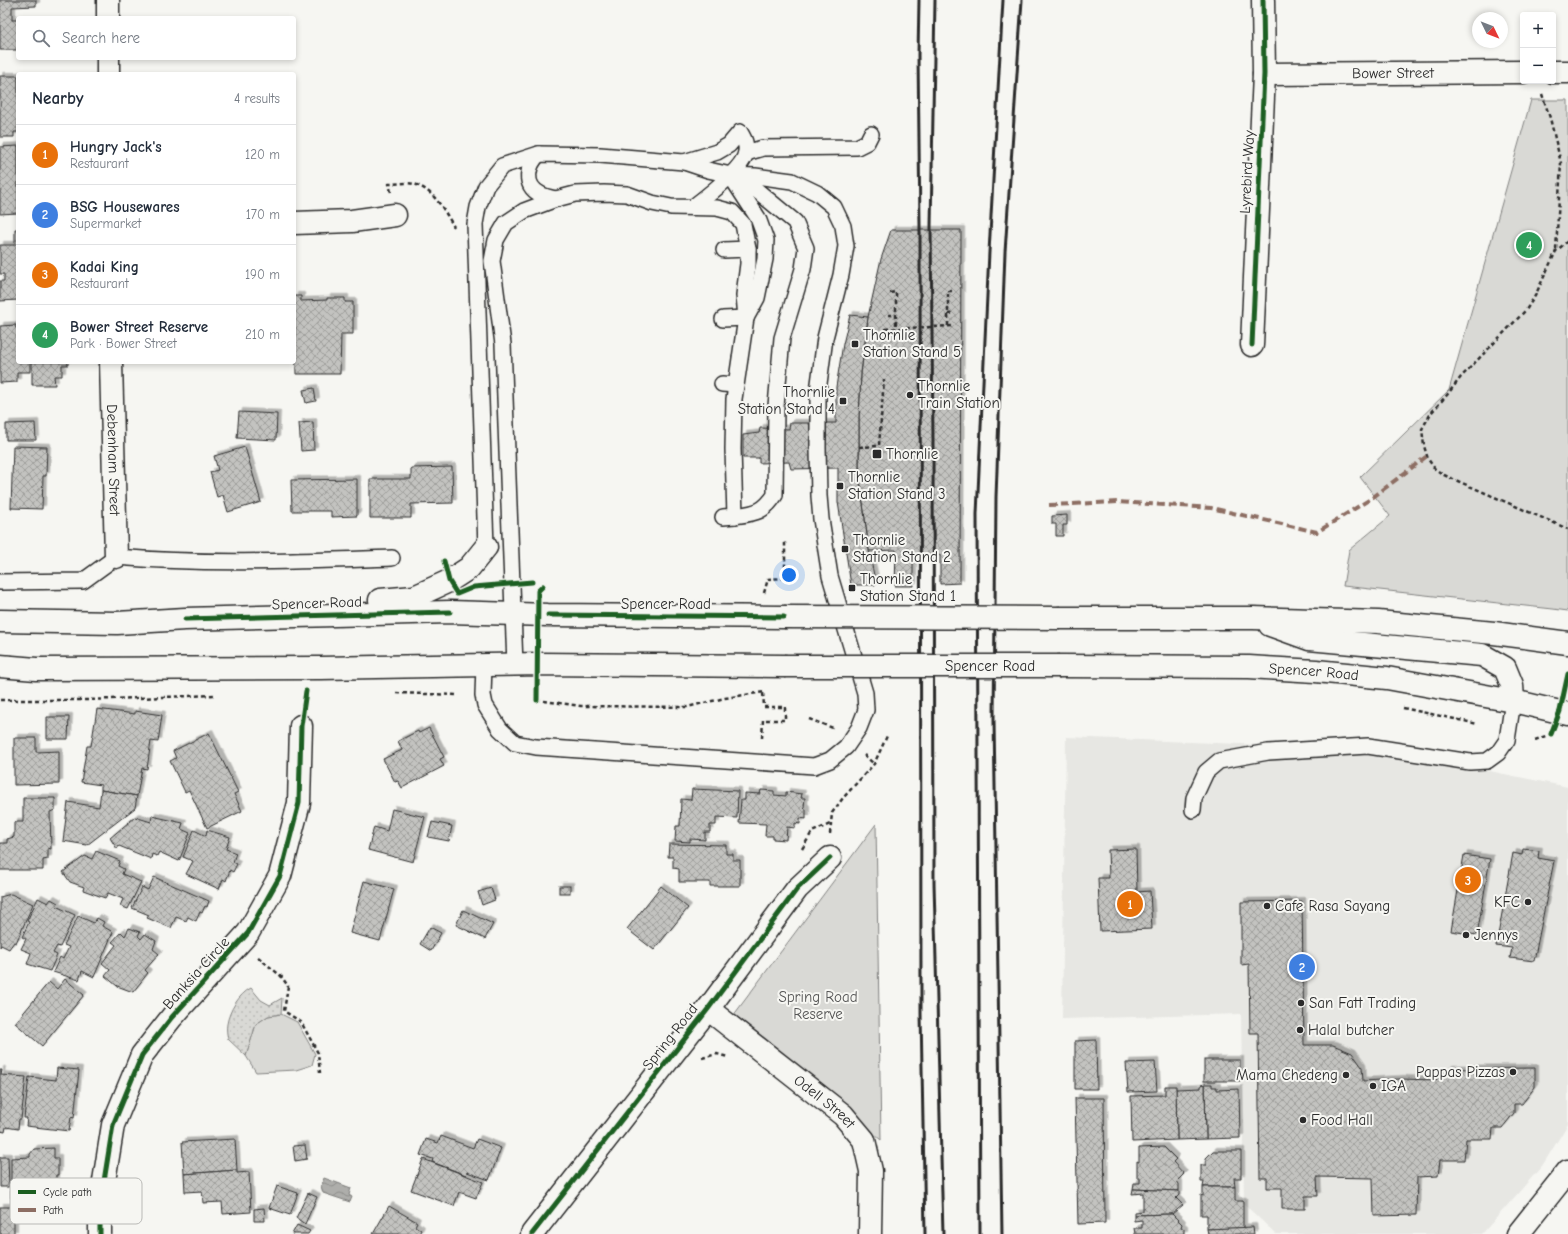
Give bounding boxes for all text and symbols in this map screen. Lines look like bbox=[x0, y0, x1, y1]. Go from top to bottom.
north arrow bbox=[1472, 12, 1508, 48]
map controls bbox=[1520, 12, 1556, 84]
button: + bbox=[1520, 12, 1556, 48]
search box bbox=[16, 16, 296, 60]
icon: search bbox=[30, 27, 52, 49]
text: Search here bbox=[62, 29, 140, 47]
button: − bbox=[1520, 48, 1556, 84]
street label: Bower Street bbox=[1352, 64, 1435, 82]
text: Nearby bbox=[32, 89, 83, 108]
text: 4 results bbox=[234, 91, 280, 106]
street label: Lyrebird Way bbox=[1236, 129, 1258, 214]
text: Hungry Jack's bbox=[70, 138, 162, 156]
text: 1 bbox=[42, 147, 48, 162]
text: 120 m bbox=[245, 147, 280, 162]
text: Restaurant bbox=[70, 156, 129, 171]
text: BSG Housewares bbox=[70, 198, 180, 216]
text: 2 bbox=[42, 207, 48, 222]
text: 170 m bbox=[246, 207, 280, 222]
text: Supermarket bbox=[70, 216, 141, 231]
pin: 4 bbox=[1516, 230, 1542, 260]
text: Kadai King bbox=[70, 258, 139, 276]
text: 3 bbox=[42, 267, 48, 282]
text: 190 m bbox=[245, 267, 280, 282]
text: Restaurant bbox=[70, 276, 129, 291]
text: Bower Street Reserve bbox=[70, 318, 208, 336]
place label: Thornlie Station Stand 5 bbox=[863, 326, 961, 361]
text: 4 bbox=[42, 327, 48, 342]
text: 210 m bbox=[245, 327, 280, 342]
text: Park · Bower Street bbox=[70, 336, 177, 351]
marker: Thornlie Station Stand 5 bbox=[850, 339, 860, 349]
place label: Thornlie Train Station bbox=[918, 377, 1000, 412]
place label: Thornlie Station Stand 4 bbox=[738, 383, 835, 418]
marker: Thornlie Train Station bbox=[905, 390, 915, 400]
marker: Thornlie Station Stand 4 bbox=[838, 396, 848, 406]
street label: Debenham Street bbox=[103, 404, 124, 517]
place label: Thornlie bbox=[886, 445, 939, 463]
marker: Thornlie bbox=[871, 448, 883, 460]
place label: Thornlie Station Stand 3 bbox=[848, 468, 946, 503]
marker: Thornlie Station Stand 3 bbox=[835, 481, 845, 491]
place label: Thornlie Station Stand 2 bbox=[853, 531, 951, 566]
marker: Thornlie Station Stand 2 bbox=[840, 544, 850, 554]
your location bbox=[779, 565, 799, 585]
place label: Thornlie Station Stand 1 bbox=[860, 570, 956, 605]
marker: Thornlie Station Stand 1 bbox=[847, 583, 857, 593]
street label: Spencer Road bbox=[272, 592, 362, 614]
street label: Spencer Road bbox=[621, 595, 711, 613]
street label: Spencer Road bbox=[945, 657, 1035, 675]
street label: Spencer Road bbox=[1268, 659, 1360, 684]
pin: 3 bbox=[1455, 865, 1481, 895]
pin: 1 bbox=[1117, 889, 1143, 919]
place label: KFC bbox=[1494, 893, 1520, 911]
place label: Cafe Rasa Sayang bbox=[1275, 897, 1390, 915]
marker: KFC bbox=[1523, 897, 1533, 907]
marker: Cafe Rasa Sayang bbox=[1262, 901, 1272, 911]
place label: Jennys bbox=[1474, 926, 1518, 944]
marker: Jennys bbox=[1461, 930, 1471, 940]
street label: Banksia Circle bbox=[159, 933, 234, 1013]
pin: 2 bbox=[1289, 952, 1315, 982]
park label: Spring Road Reserve bbox=[778, 988, 858, 1023]
place label: San Fatt Trading bbox=[1309, 994, 1416, 1012]
marker: San Fatt Trading bbox=[1296, 998, 1306, 1008]
street label: Spring Road bbox=[639, 1000, 701, 1074]
place label: Halal butcher bbox=[1308, 1021, 1394, 1039]
marker: Halal butcher bbox=[1295, 1025, 1305, 1035]
place label: Pappas Pizzas bbox=[1416, 1063, 1505, 1081]
place label: Mama Chedeng bbox=[1236, 1066, 1338, 1084]
marker: Pappas Pizzas bbox=[1508, 1067, 1518, 1077]
marker: Mama Chedeng bbox=[1341, 1070, 1351, 1080]
street label: Odell Street bbox=[790, 1071, 860, 1132]
place label: IGA bbox=[1381, 1077, 1406, 1095]
marker: IGA bbox=[1368, 1081, 1378, 1091]
place label: Food Hall bbox=[1311, 1111, 1373, 1129]
marker: Food Hall bbox=[1298, 1115, 1308, 1125]
legend bbox=[10, 1178, 142, 1224]
text: Cycle path bbox=[43, 1186, 92, 1199]
text: Path bbox=[43, 1204, 64, 1217]

